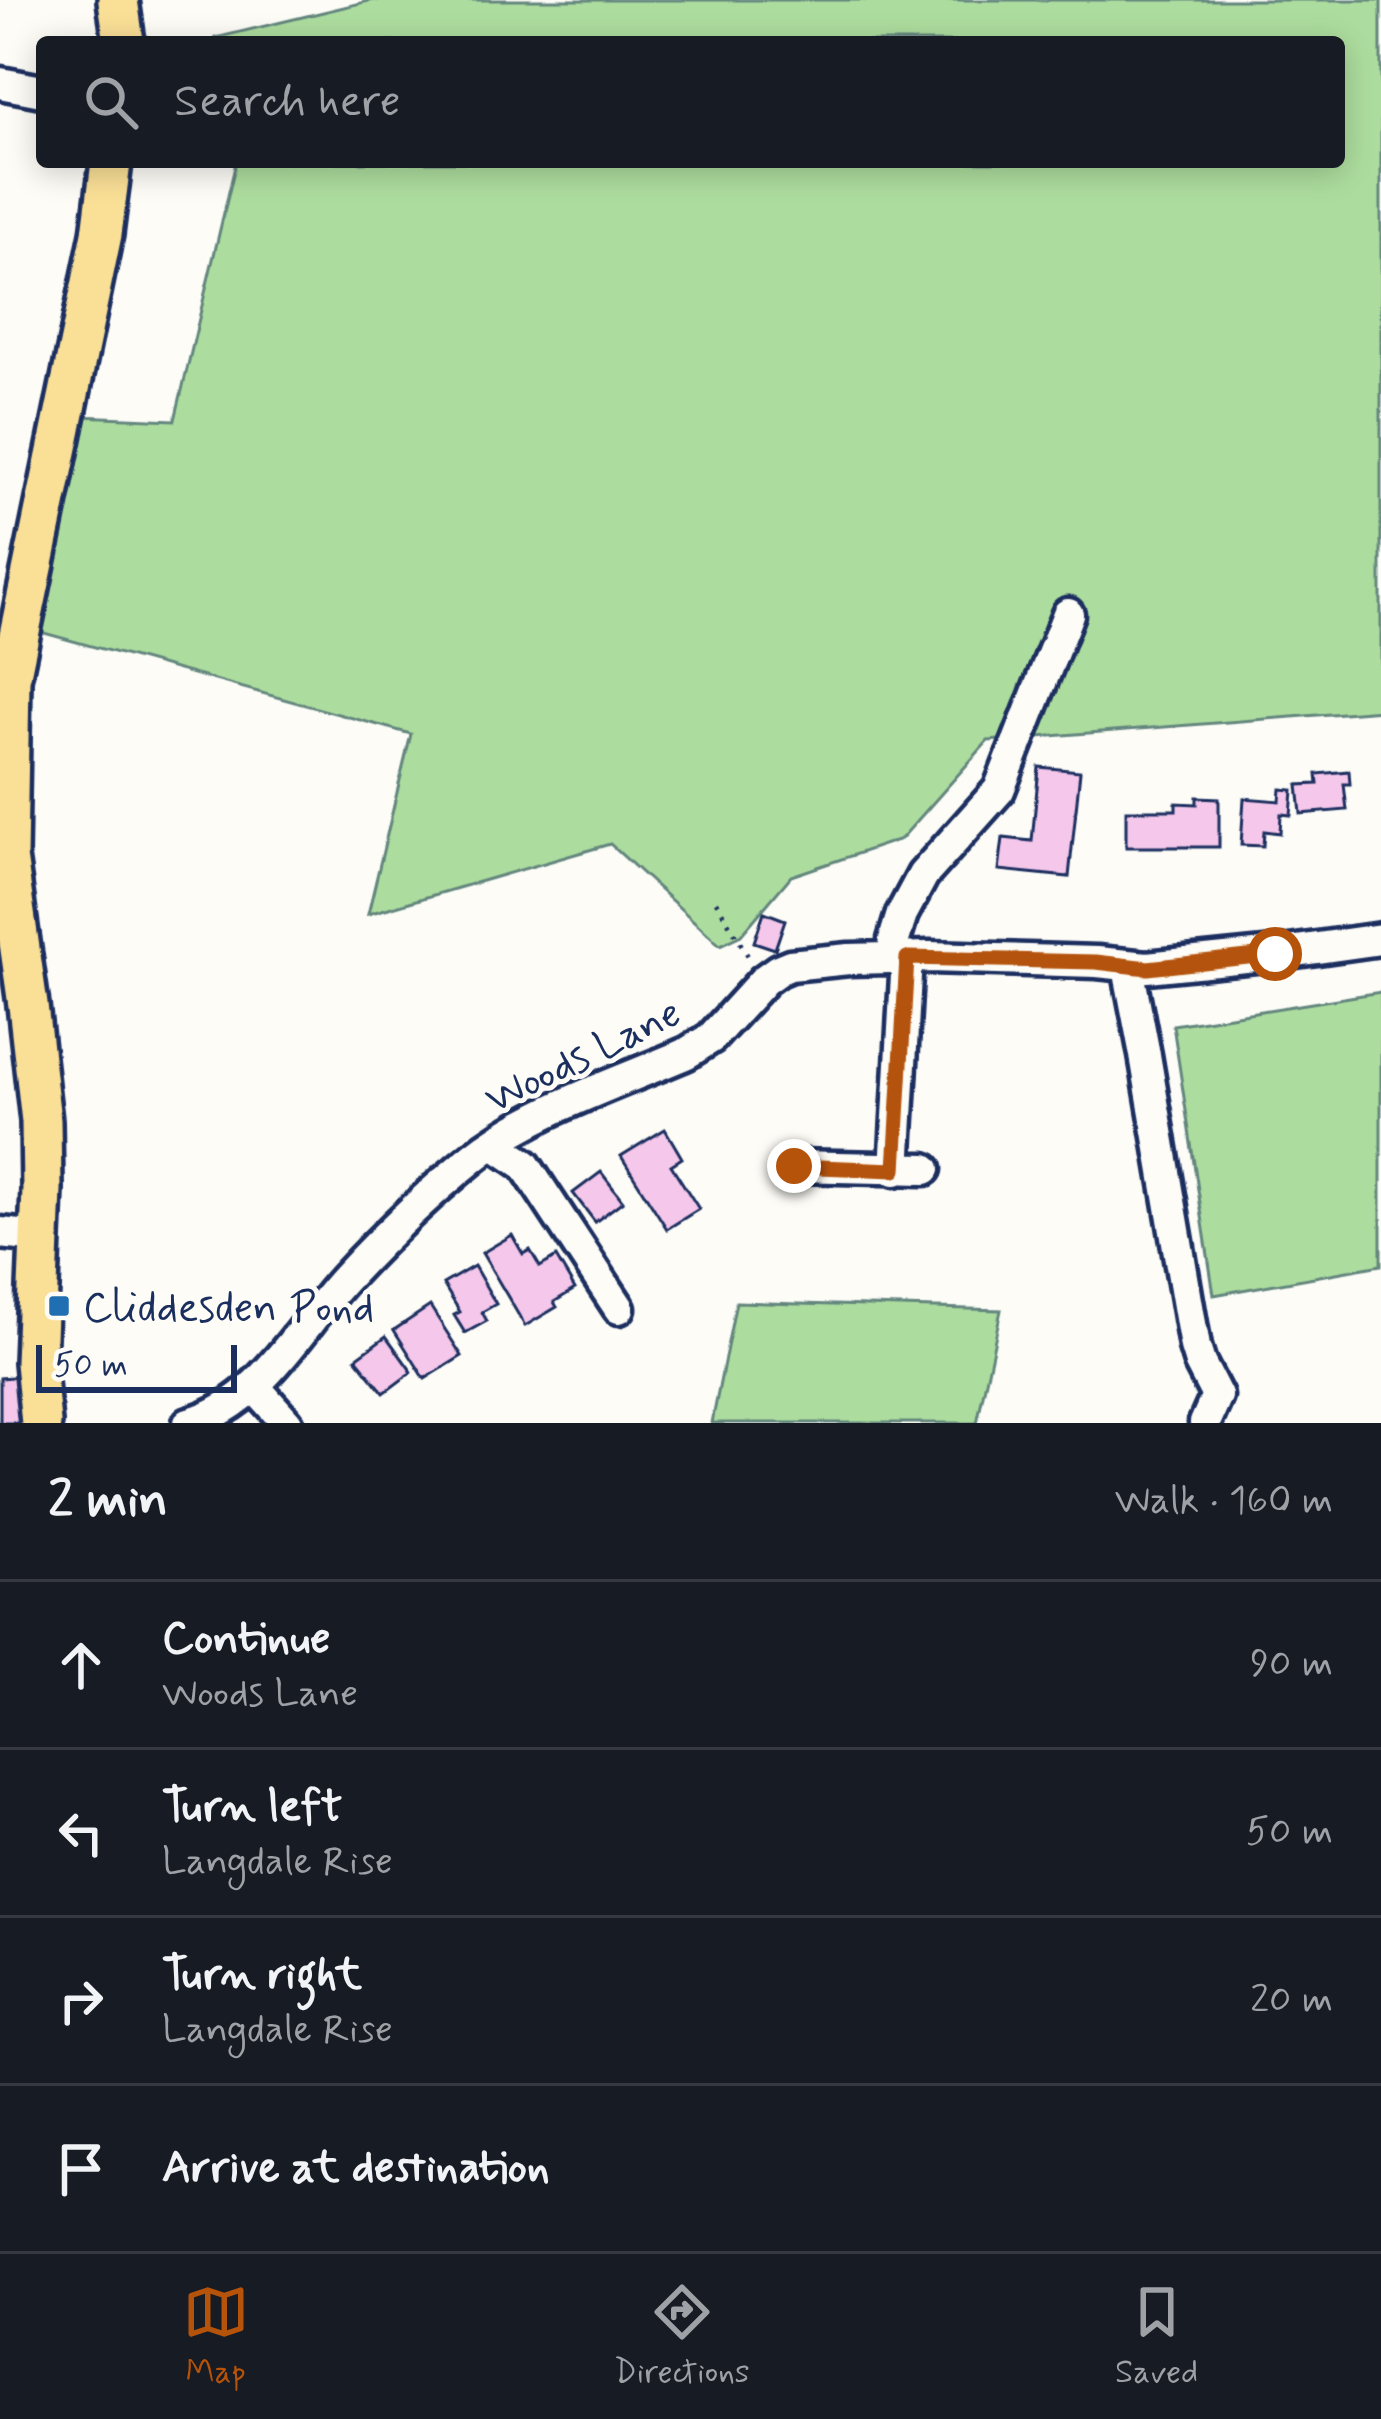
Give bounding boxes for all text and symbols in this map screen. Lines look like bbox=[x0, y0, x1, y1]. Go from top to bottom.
search box bbox=[36, 36, 1345, 168]
icon: search bbox=[78, 69, 144, 135]
text: Search here bbox=[174, 73, 401, 132]
route start bbox=[1248, 927, 1302, 981]
street label: Woods Lane bbox=[477, 986, 690, 1128]
route end bbox=[767, 1139, 821, 1193]
place label: Cliddesden Pond bbox=[83, 1282, 374, 1337]
marker: Cliddesden Pond bbox=[46, 1293, 72, 1319]
scale bar bbox=[36, 1339, 237, 1392]
text: 50 m bbox=[54, 1344, 128, 1388]
text: 2 min bbox=[48, 1468, 168, 1534]
text: Walk · 160 m bbox=[1115, 1476, 1333, 1527]
text: Continue bbox=[162, 1610, 330, 1669]
icon: ahead bbox=[48, 1632, 114, 1698]
text: 90 m bbox=[1250, 1639, 1333, 1690]
text: Woods Lane bbox=[162, 1669, 358, 1720]
text: Turn left bbox=[162, 1778, 342, 1837]
icon: left bbox=[48, 1800, 114, 1866]
text: 50 m bbox=[1246, 1807, 1333, 1858]
text: Langdale Rise bbox=[162, 1837, 393, 1888]
text: Turn right bbox=[162, 1946, 362, 2005]
icon: right bbox=[48, 1968, 114, 2034]
text: 20 m bbox=[1250, 1975, 1333, 2026]
text: Langdale Rise bbox=[162, 2005, 393, 2056]
icon: arrive bbox=[48, 2136, 114, 2202]
text: Arrive at destination bbox=[162, 2139, 550, 2198]
tab: Map bbox=[183, 2279, 249, 2395]
tab: Directions bbox=[614, 2279, 750, 2395]
tab: Saved bbox=[1115, 2279, 1198, 2395]

